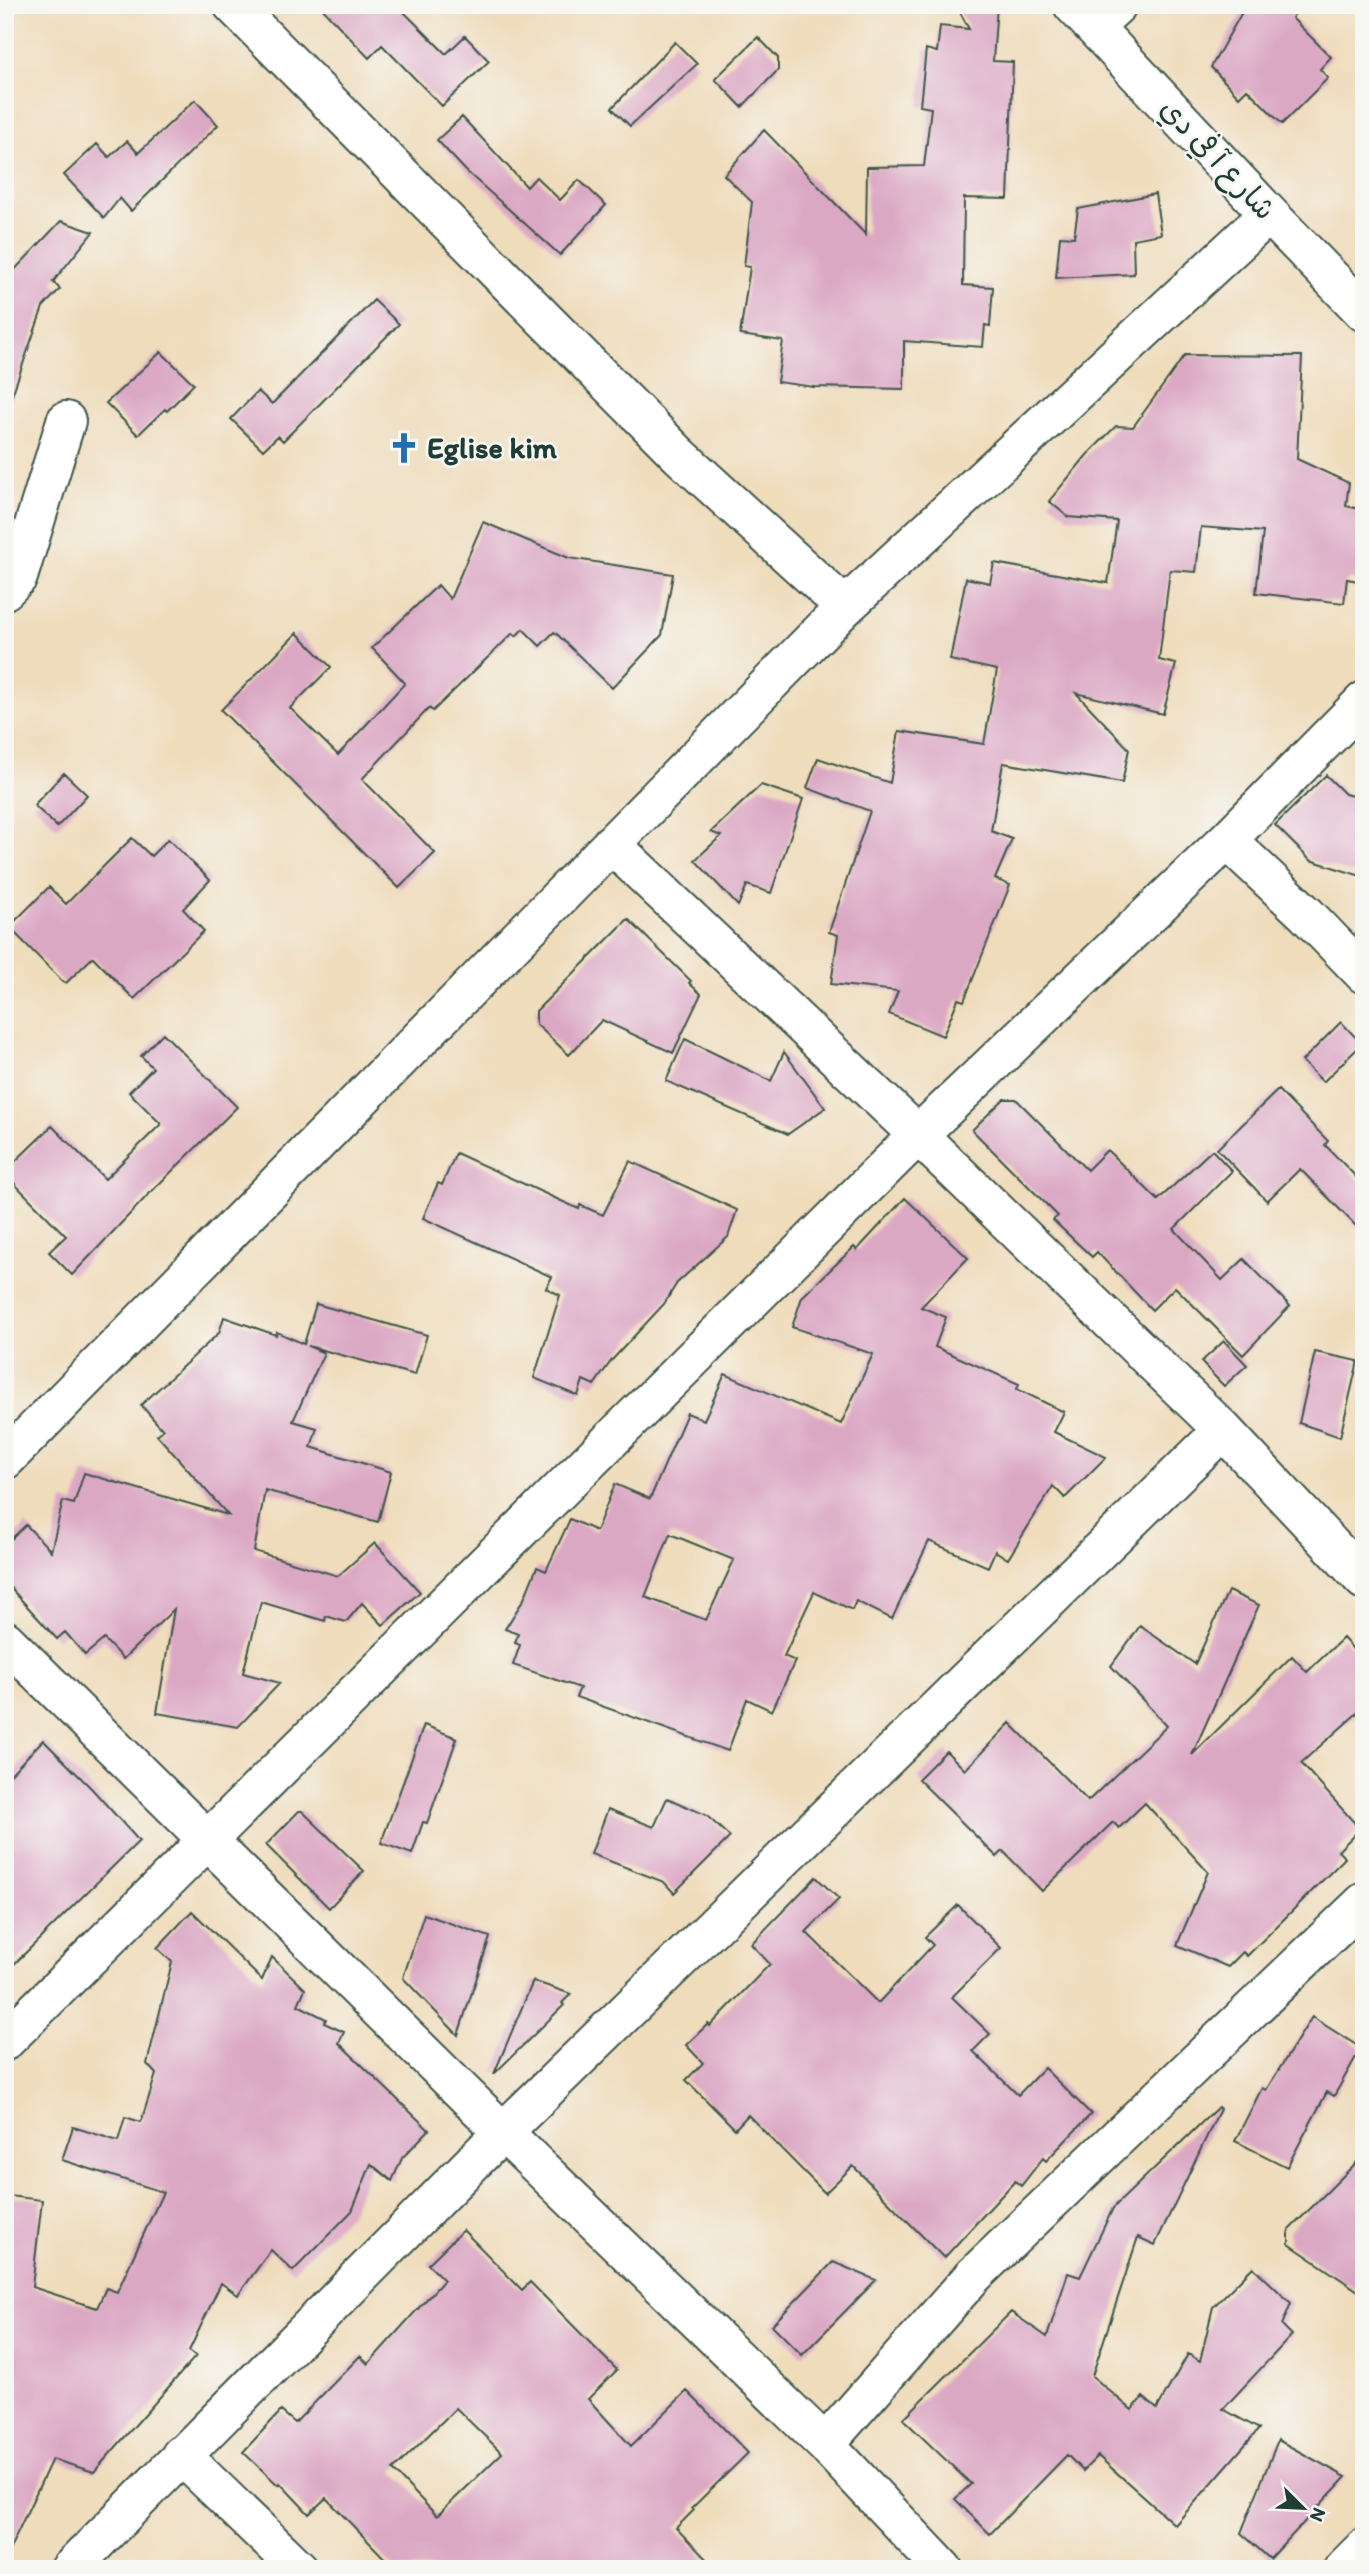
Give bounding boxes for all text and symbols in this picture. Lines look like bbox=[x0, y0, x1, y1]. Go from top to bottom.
street label: شارع آ في دي bbox=[1150, 90, 1284, 229]
place label: Eglise kim bbox=[427, 429, 558, 466]
church icon: Eglise kim bbox=[387, 431, 421, 465]
north arrow bbox=[1268, 2472, 1338, 2542]
text: N bbox=[1305, 2504, 1331, 2525]

